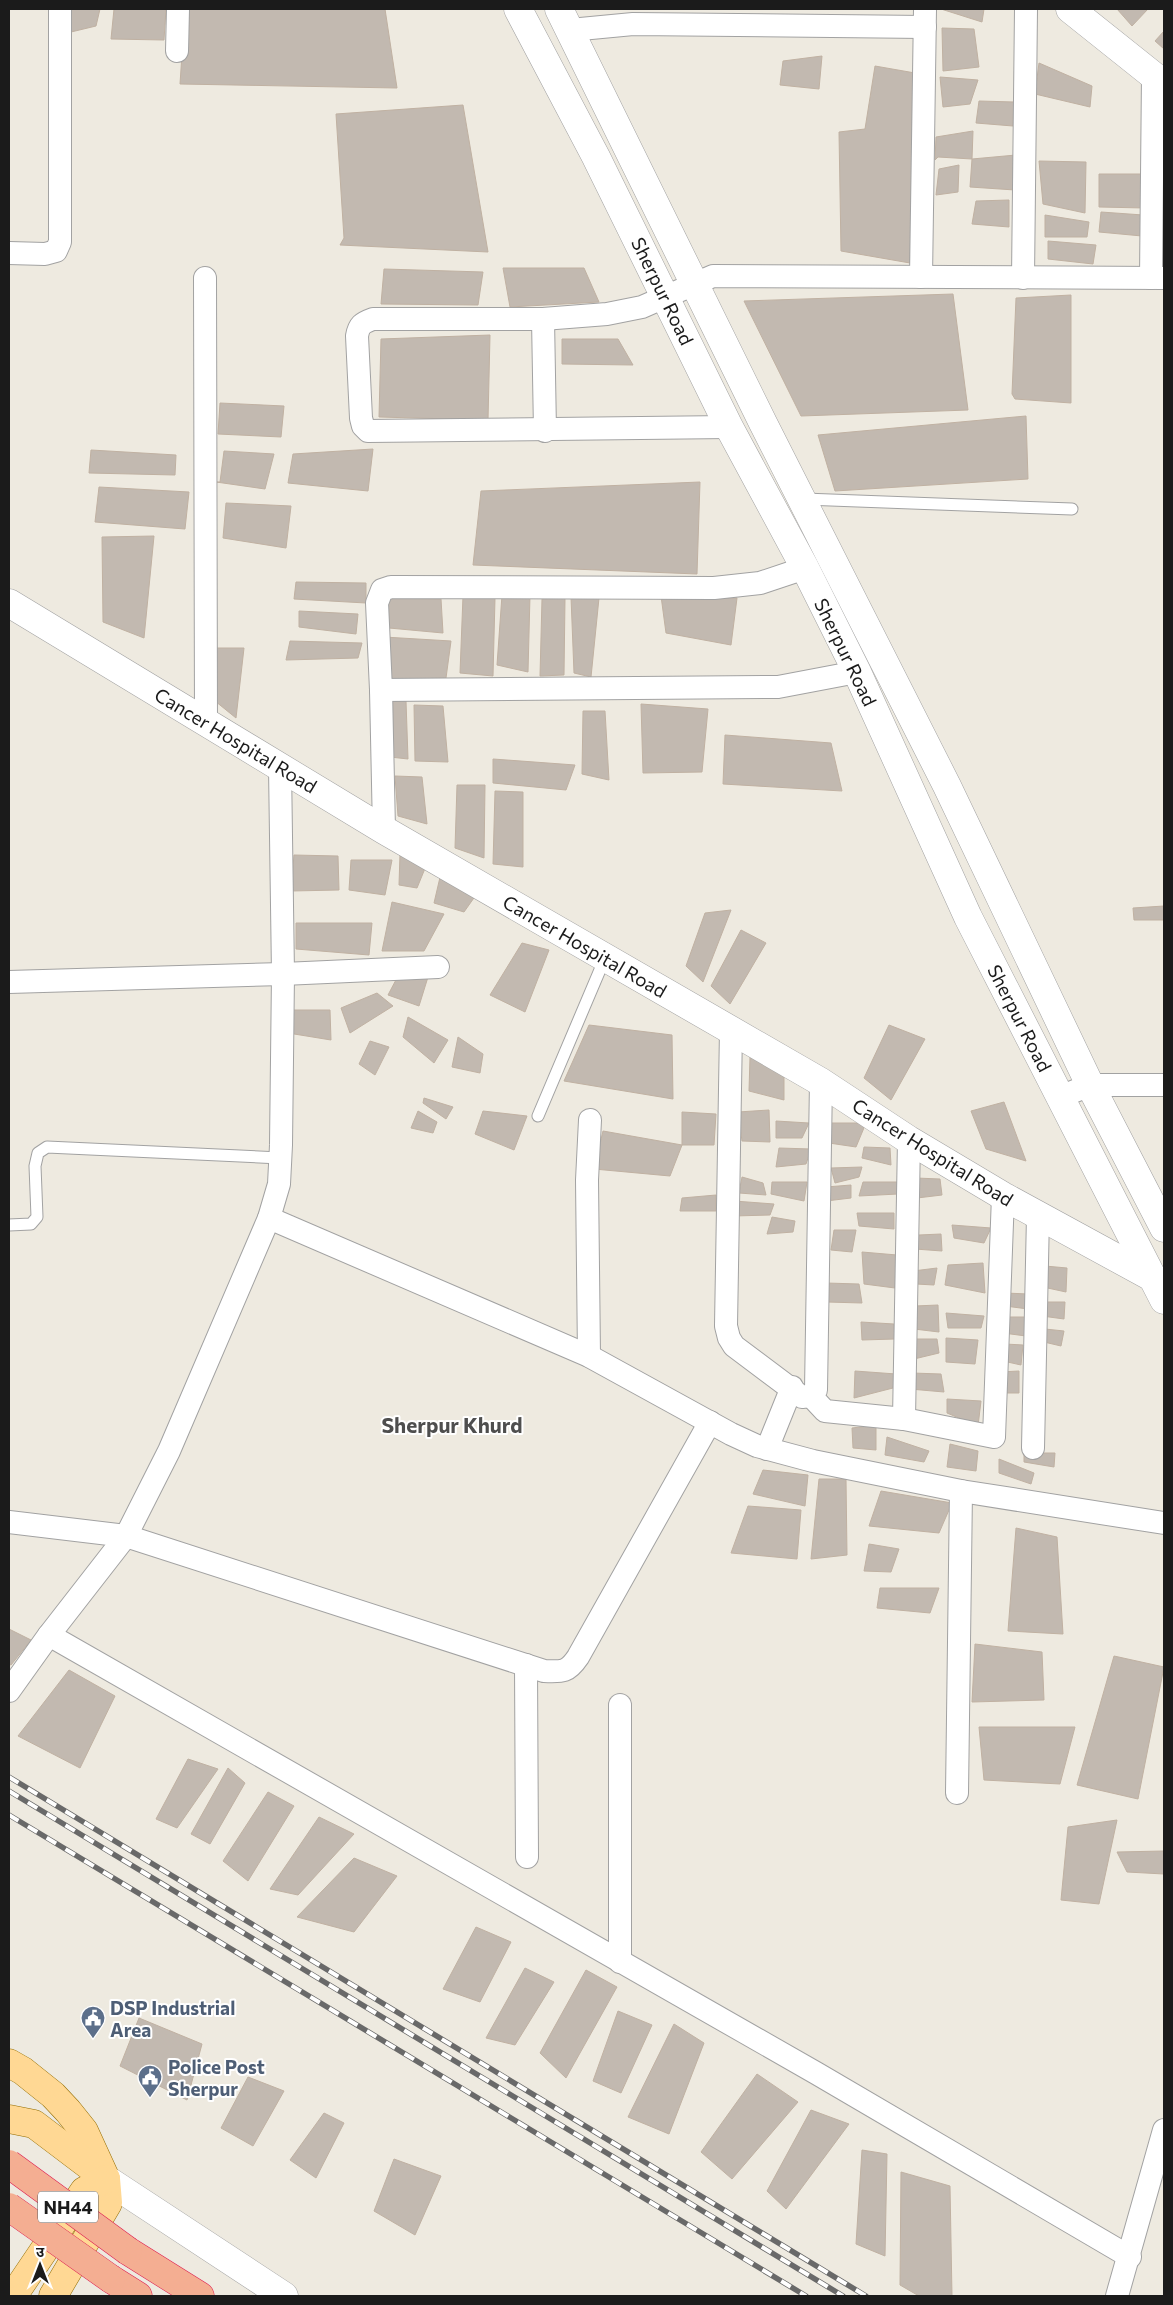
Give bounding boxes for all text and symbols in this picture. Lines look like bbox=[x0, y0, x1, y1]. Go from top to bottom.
street label: Sherpur Road bbox=[627, 233, 699, 349]
street label: Sherpur Road bbox=[810, 594, 882, 710]
street label: Cancer Hospital Road bbox=[151, 682, 321, 798]
street label: Cancer Hospital Road bbox=[499, 890, 671, 1002]
street label: Sherpur Road bbox=[983, 961, 1057, 1075]
street label: Cancer Hospital Road bbox=[848, 1093, 1018, 1211]
district label: Sherpur Khurd bbox=[381, 1412, 523, 1437]
place label: DSP Industrial Area bbox=[110, 1996, 235, 2041]
public building icon: DSP Industrial Area bbox=[80, 2005, 106, 2039]
place label: Police Post Sherpur bbox=[168, 2055, 265, 2100]
public building icon: Police Post Sherpur bbox=[137, 2064, 163, 2098]
road number: NH44 bbox=[38, 2192, 98, 2222]
north arrow bbox=[15, 2240, 65, 2290]
text: उ bbox=[36, 2243, 45, 2260]

